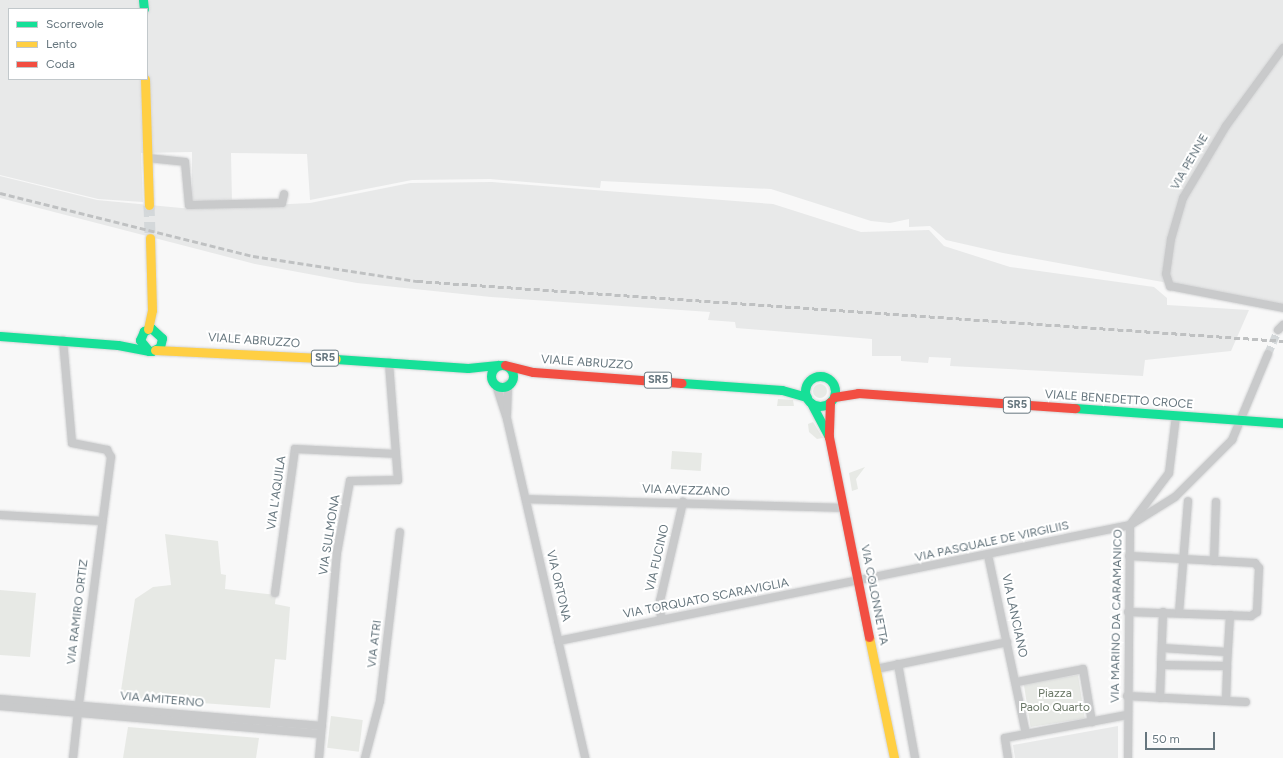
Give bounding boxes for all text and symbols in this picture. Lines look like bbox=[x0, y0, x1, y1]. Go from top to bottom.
legend bbox=[8, 8, 148, 80]
text: Scorrevole bbox=[46, 17, 104, 31]
text: Lento bbox=[46, 37, 77, 51]
text: Coda bbox=[46, 57, 75, 71]
street label: VIA PENNE bbox=[1168, 131, 1212, 193]
street label: VIALE ABRUZZO bbox=[208, 331, 300, 351]
road number: SR5 bbox=[310, 349, 340, 367]
street label: VIALE ABRUZZO bbox=[541, 353, 633, 373]
road number: SR5 bbox=[643, 371, 673, 389]
street label: VIALE BENEDETTO CROCE bbox=[1044, 388, 1194, 412]
road number: SR5 bbox=[1002, 396, 1032, 414]
street label: VIA L'AQUILA bbox=[265, 455, 289, 531]
street label: VIA AVEZZANO bbox=[642, 482, 730, 500]
street label: VIA SULMONA bbox=[317, 494, 343, 576]
street label: VIA PASQUALE DE VIRGILIIS bbox=[914, 519, 1070, 565]
street label: VIA FUCINO bbox=[643, 523, 673, 593]
street label: VIA MARINO DA CARAMANICO bbox=[1108, 529, 1126, 703]
street label: VIA COLONNETTA bbox=[857, 543, 891, 647]
street label: VIA ORTONA bbox=[543, 549, 573, 623]
street label: VIA RAMIRO ORTIZ bbox=[64, 559, 92, 665]
street label: VIA LANCIANO bbox=[998, 573, 1030, 659]
street label: VIA TORQUATO SCARAVIGLIA bbox=[622, 576, 790, 622]
street label: VIA ATRI bbox=[365, 619, 385, 669]
park label: Piazza Paolo Quarto bbox=[1020, 687, 1090, 715]
street label: VIA AMITERNO bbox=[120, 689, 204, 711]
scale bar bbox=[1147, 724, 1217, 750]
text: 50 m bbox=[1152, 732, 1180, 746]

